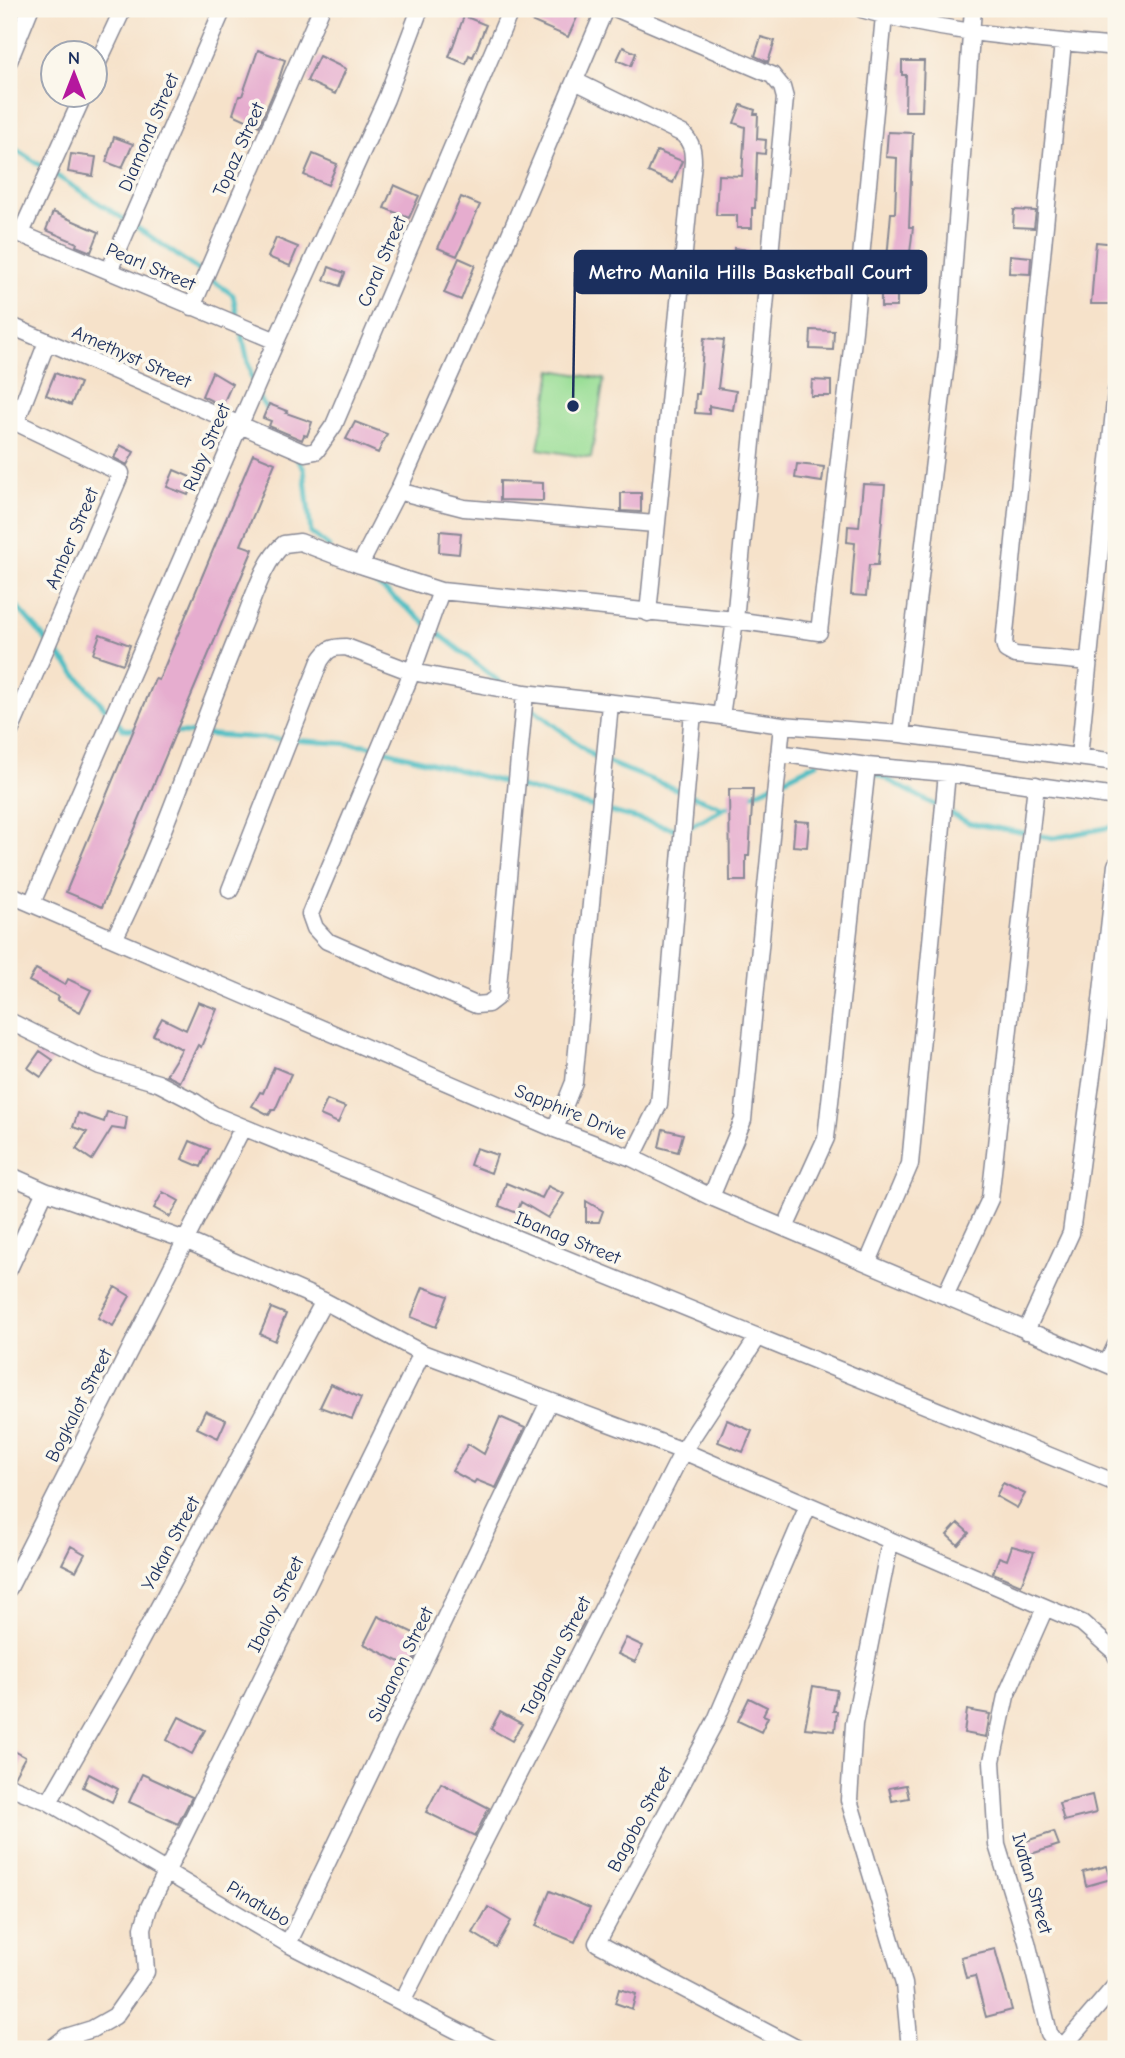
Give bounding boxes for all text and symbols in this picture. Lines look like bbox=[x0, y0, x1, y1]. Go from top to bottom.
north arrow bbox=[38, 38, 108, 108]
text: N bbox=[68, 47, 80, 69]
street label: Diamond Street bbox=[114, 69, 184, 195]
street label: Topaz Street bbox=[208, 99, 270, 200]
street label: Coral Street bbox=[353, 212, 411, 310]
street label: Pearl Street bbox=[103, 238, 199, 296]
callout: Metro Manila Hills Basketball Court bbox=[575, 251, 926, 293]
text: Metro Manila Hills Basketball Court bbox=[589, 260, 912, 284]
street label: Amethyst Street bbox=[69, 321, 195, 393]
street label: Ruby Street bbox=[179, 400, 236, 495]
street label: Amber Street bbox=[41, 484, 103, 592]
street label: Sapphire Drive bbox=[511, 1079, 630, 1144]
street label: Ibanag Street bbox=[512, 1207, 624, 1269]
street label: Bogkalot Street bbox=[41, 1345, 117, 1466]
street label: Yakan Street bbox=[137, 1492, 205, 1594]
street label: Ibaloy Street bbox=[243, 1552, 309, 1656]
street label: Tagbanua Street bbox=[516, 1592, 596, 1720]
street label: Subanon Street bbox=[364, 1603, 438, 1726]
street label: Bagobo Street bbox=[603, 1763, 677, 1876]
street label: Ivatan Street bbox=[1007, 1830, 1057, 1937]
street label: Pinatubo bbox=[223, 1876, 294, 1931]

